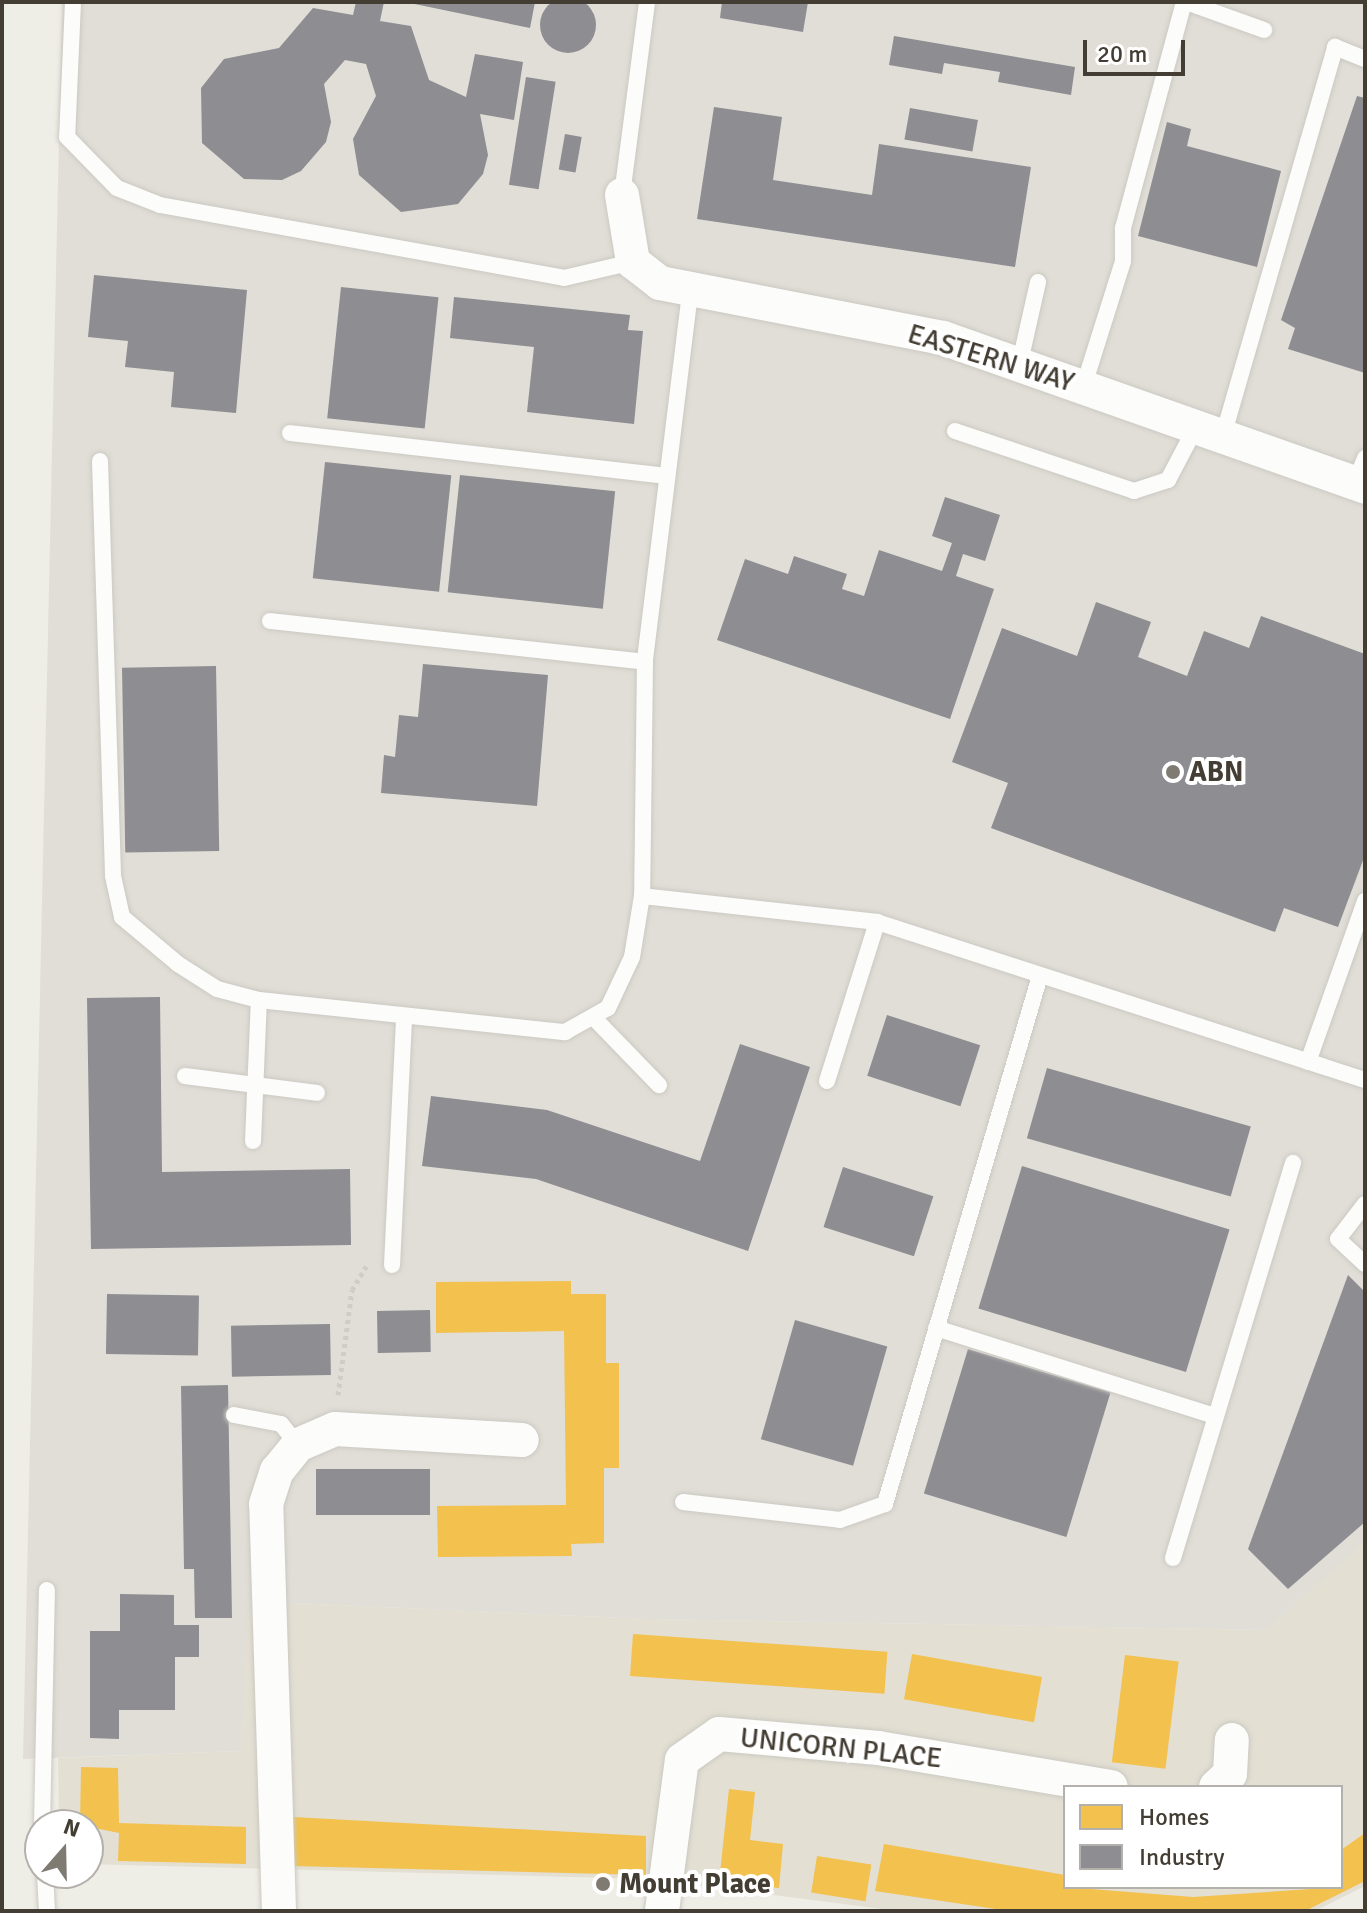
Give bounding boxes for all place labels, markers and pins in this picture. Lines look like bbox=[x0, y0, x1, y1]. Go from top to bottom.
place label: ABN bbox=[1189, 755, 1244, 789]
marker: ABN bbox=[1164, 763, 1182, 781]
place label: Mount Place bbox=[619, 1867, 771, 1901]
marker: Mount Place bbox=[594, 1875, 612, 1893]

